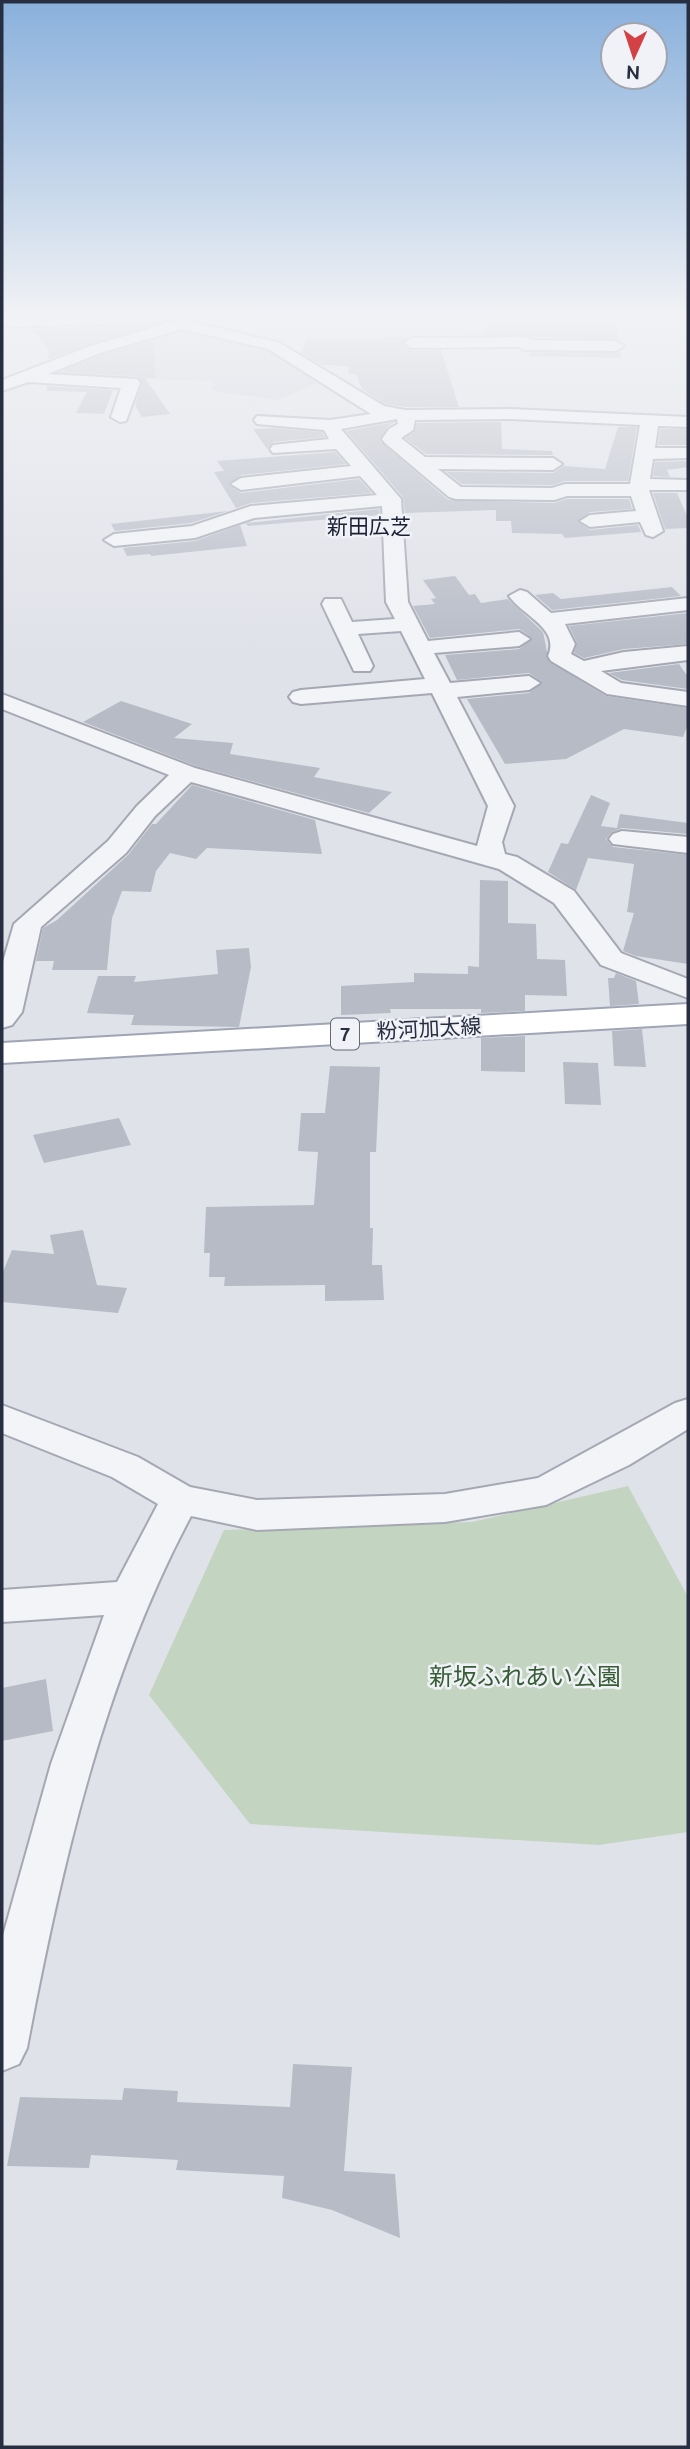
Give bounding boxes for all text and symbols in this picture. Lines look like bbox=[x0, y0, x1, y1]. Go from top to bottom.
north arrow bbox=[599, 21, 669, 91]
text: N bbox=[625, 62, 641, 84]
district label: 新田広芝 bbox=[327, 514, 411, 538]
street label: 粉河加太線 bbox=[376, 1013, 482, 1043]
road number: 7 bbox=[331, 1018, 359, 1050]
park label: 新坂ふれあい公園 bbox=[429, 1663, 621, 1690]

